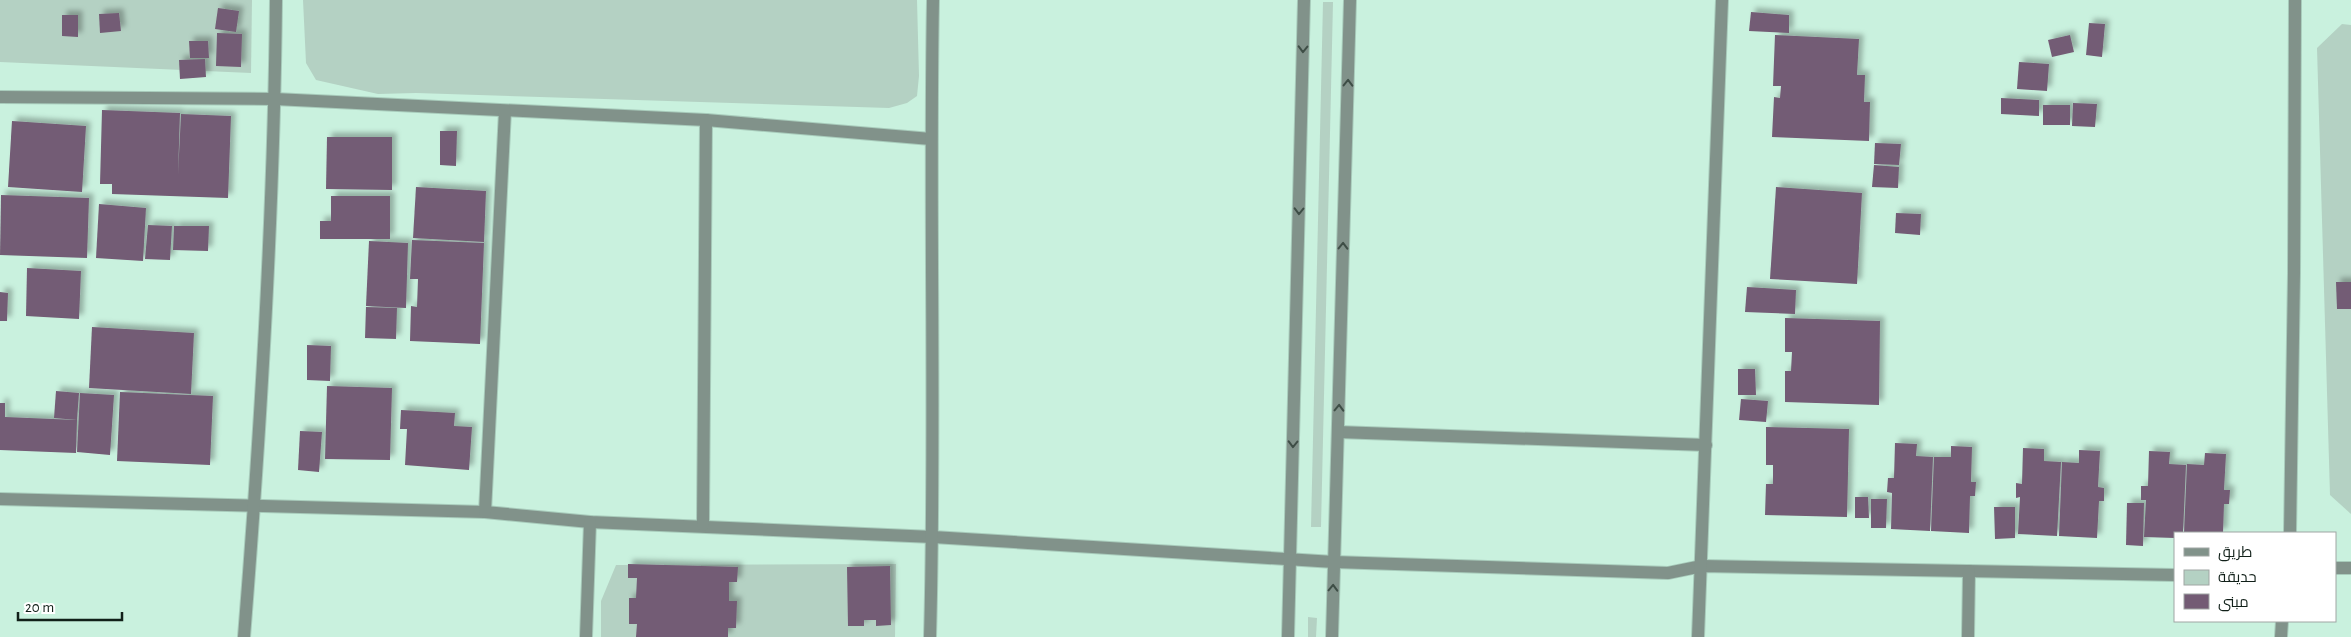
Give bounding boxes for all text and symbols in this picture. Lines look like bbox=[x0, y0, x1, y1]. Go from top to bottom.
one-way arrow bbox=[1297, 45, 1308, 53]
one-way arrow bbox=[1342, 79, 1353, 87]
one-way arrow bbox=[1293, 207, 1304, 215]
one-way arrow bbox=[1338, 242, 1349, 250]
one-way arrow bbox=[1333, 404, 1344, 412]
one-way arrow bbox=[1288, 440, 1298, 448]
legend bbox=[2174, 532, 2336, 622]
text: طريق bbox=[2218, 545, 2252, 562]
text: حديقة bbox=[2218, 570, 2257, 585]
one-way arrow bbox=[1328, 584, 1338, 592]
scale bar bbox=[18, 590, 121, 622]
text: مبنى bbox=[2218, 595, 2249, 612]
text: 20 m bbox=[25, 600, 54, 615]

